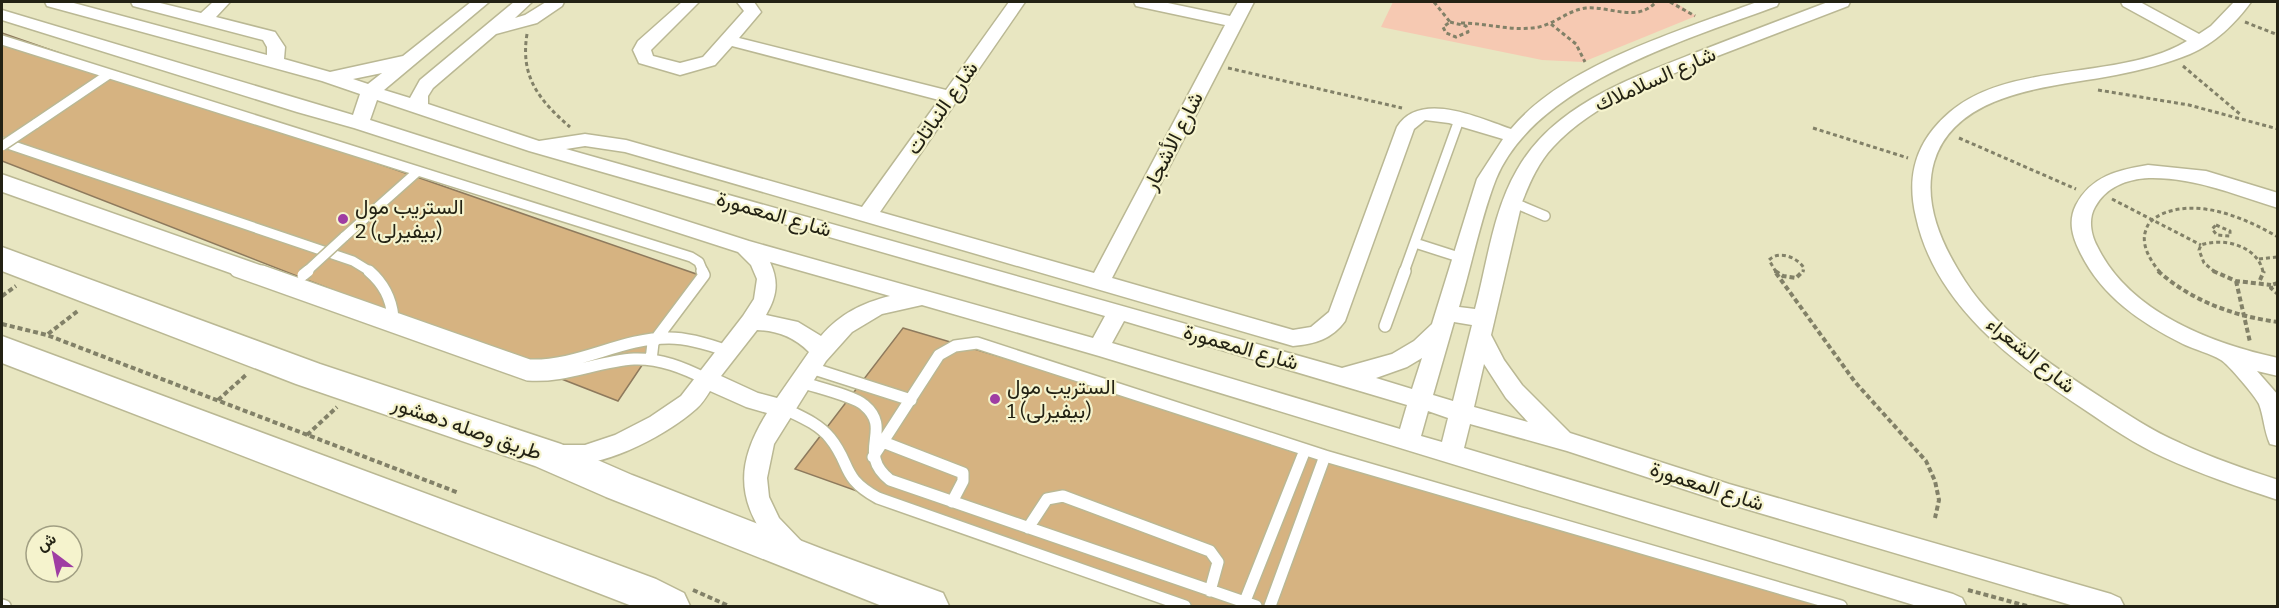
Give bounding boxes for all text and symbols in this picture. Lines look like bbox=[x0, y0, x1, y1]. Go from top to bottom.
street label: شارع السلاملاك bbox=[1590, 41, 1720, 118]
street label: شارع النباتات bbox=[900, 56, 984, 160]
street label: شارع الأشجار bbox=[1137, 88, 1210, 196]
street label: شارع المعمورة bbox=[713, 185, 834, 244]
place label: الستريب مول 2 (بيفيرلى) bbox=[355, 194, 464, 244]
marker: الستريب مول 2 (بيفيرلى) bbox=[336, 212, 350, 226]
street label: شارع الشعراء bbox=[1981, 311, 2081, 400]
street label: شارع المعمورة bbox=[1180, 318, 1301, 377]
place label: الستريب مول 1 (بيفيرلى) bbox=[1007, 374, 1116, 424]
street label: طريق وصله دهشور bbox=[388, 390, 545, 466]
marker: الستريب مول 1 (بيفيرلى) bbox=[988, 392, 1002, 406]
street label: شارع المعمورة bbox=[1647, 455, 1767, 518]
north arrow bbox=[24, 524, 84, 584]
text: ش bbox=[33, 529, 60, 555]

